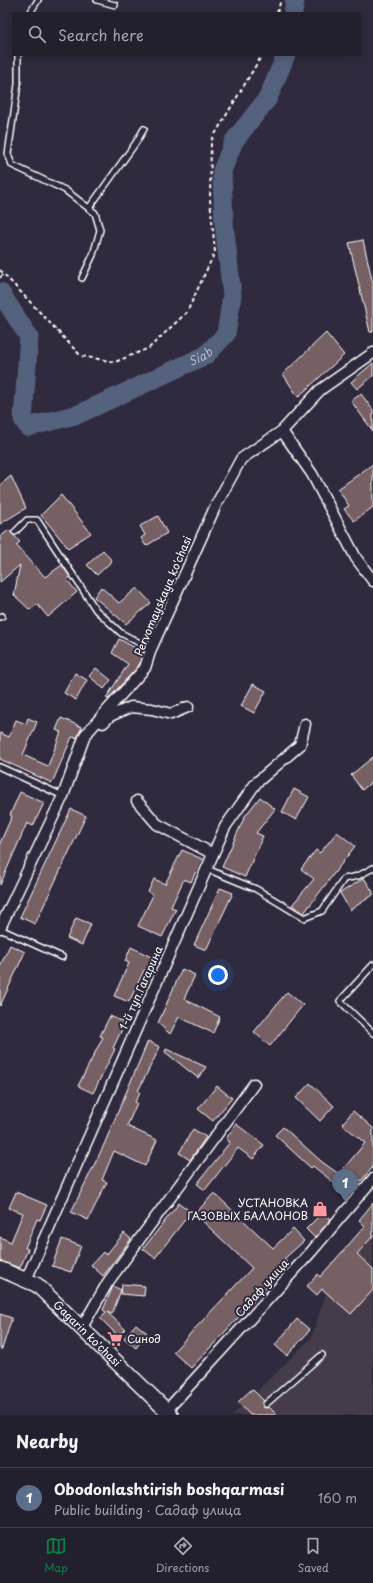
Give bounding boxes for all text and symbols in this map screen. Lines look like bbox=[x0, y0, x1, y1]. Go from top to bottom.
search box bbox=[12, 12, 361, 56]
icon: search bbox=[26, 23, 48, 45]
text: Search here bbox=[58, 23, 144, 46]
water label: Siab bbox=[185, 343, 217, 370]
street label: Pervomayskaya ko'chasi bbox=[130, 533, 196, 658]
street label: 1-й туп.Гагарина bbox=[114, 943, 167, 1033]
your location bbox=[208, 965, 228, 985]
pin: 1 bbox=[332, 1169, 358, 1202]
place label: УСТАНОВКА ГАЗОВЫХ БАЛЛОНОВ bbox=[187, 1194, 308, 1224]
shop icon: УСТАНОВКА ГАЗОВЫХ БАЛЛОНОВ bbox=[311, 1200, 329, 1218]
street label: Садаф улица bbox=[231, 1255, 292, 1321]
street label: Gagarin ko'chasi bbox=[50, 1296, 125, 1370]
supermarket icon: Синод bbox=[106, 1330, 124, 1348]
place label: Синод bbox=[127, 1330, 161, 1347]
text: Nearby bbox=[16, 1428, 78, 1454]
text: Obodonlashtirish boshqarmasi bbox=[54, 1477, 284, 1500]
text: 1 bbox=[26, 1488, 32, 1507]
text: 160 m bbox=[318, 1488, 357, 1507]
text: Public building · Садаф улица bbox=[54, 1500, 241, 1519]
tab: Map bbox=[44, 1535, 68, 1576]
tab: Directions bbox=[156, 1535, 209, 1576]
tab: Saved bbox=[298, 1535, 329, 1576]

